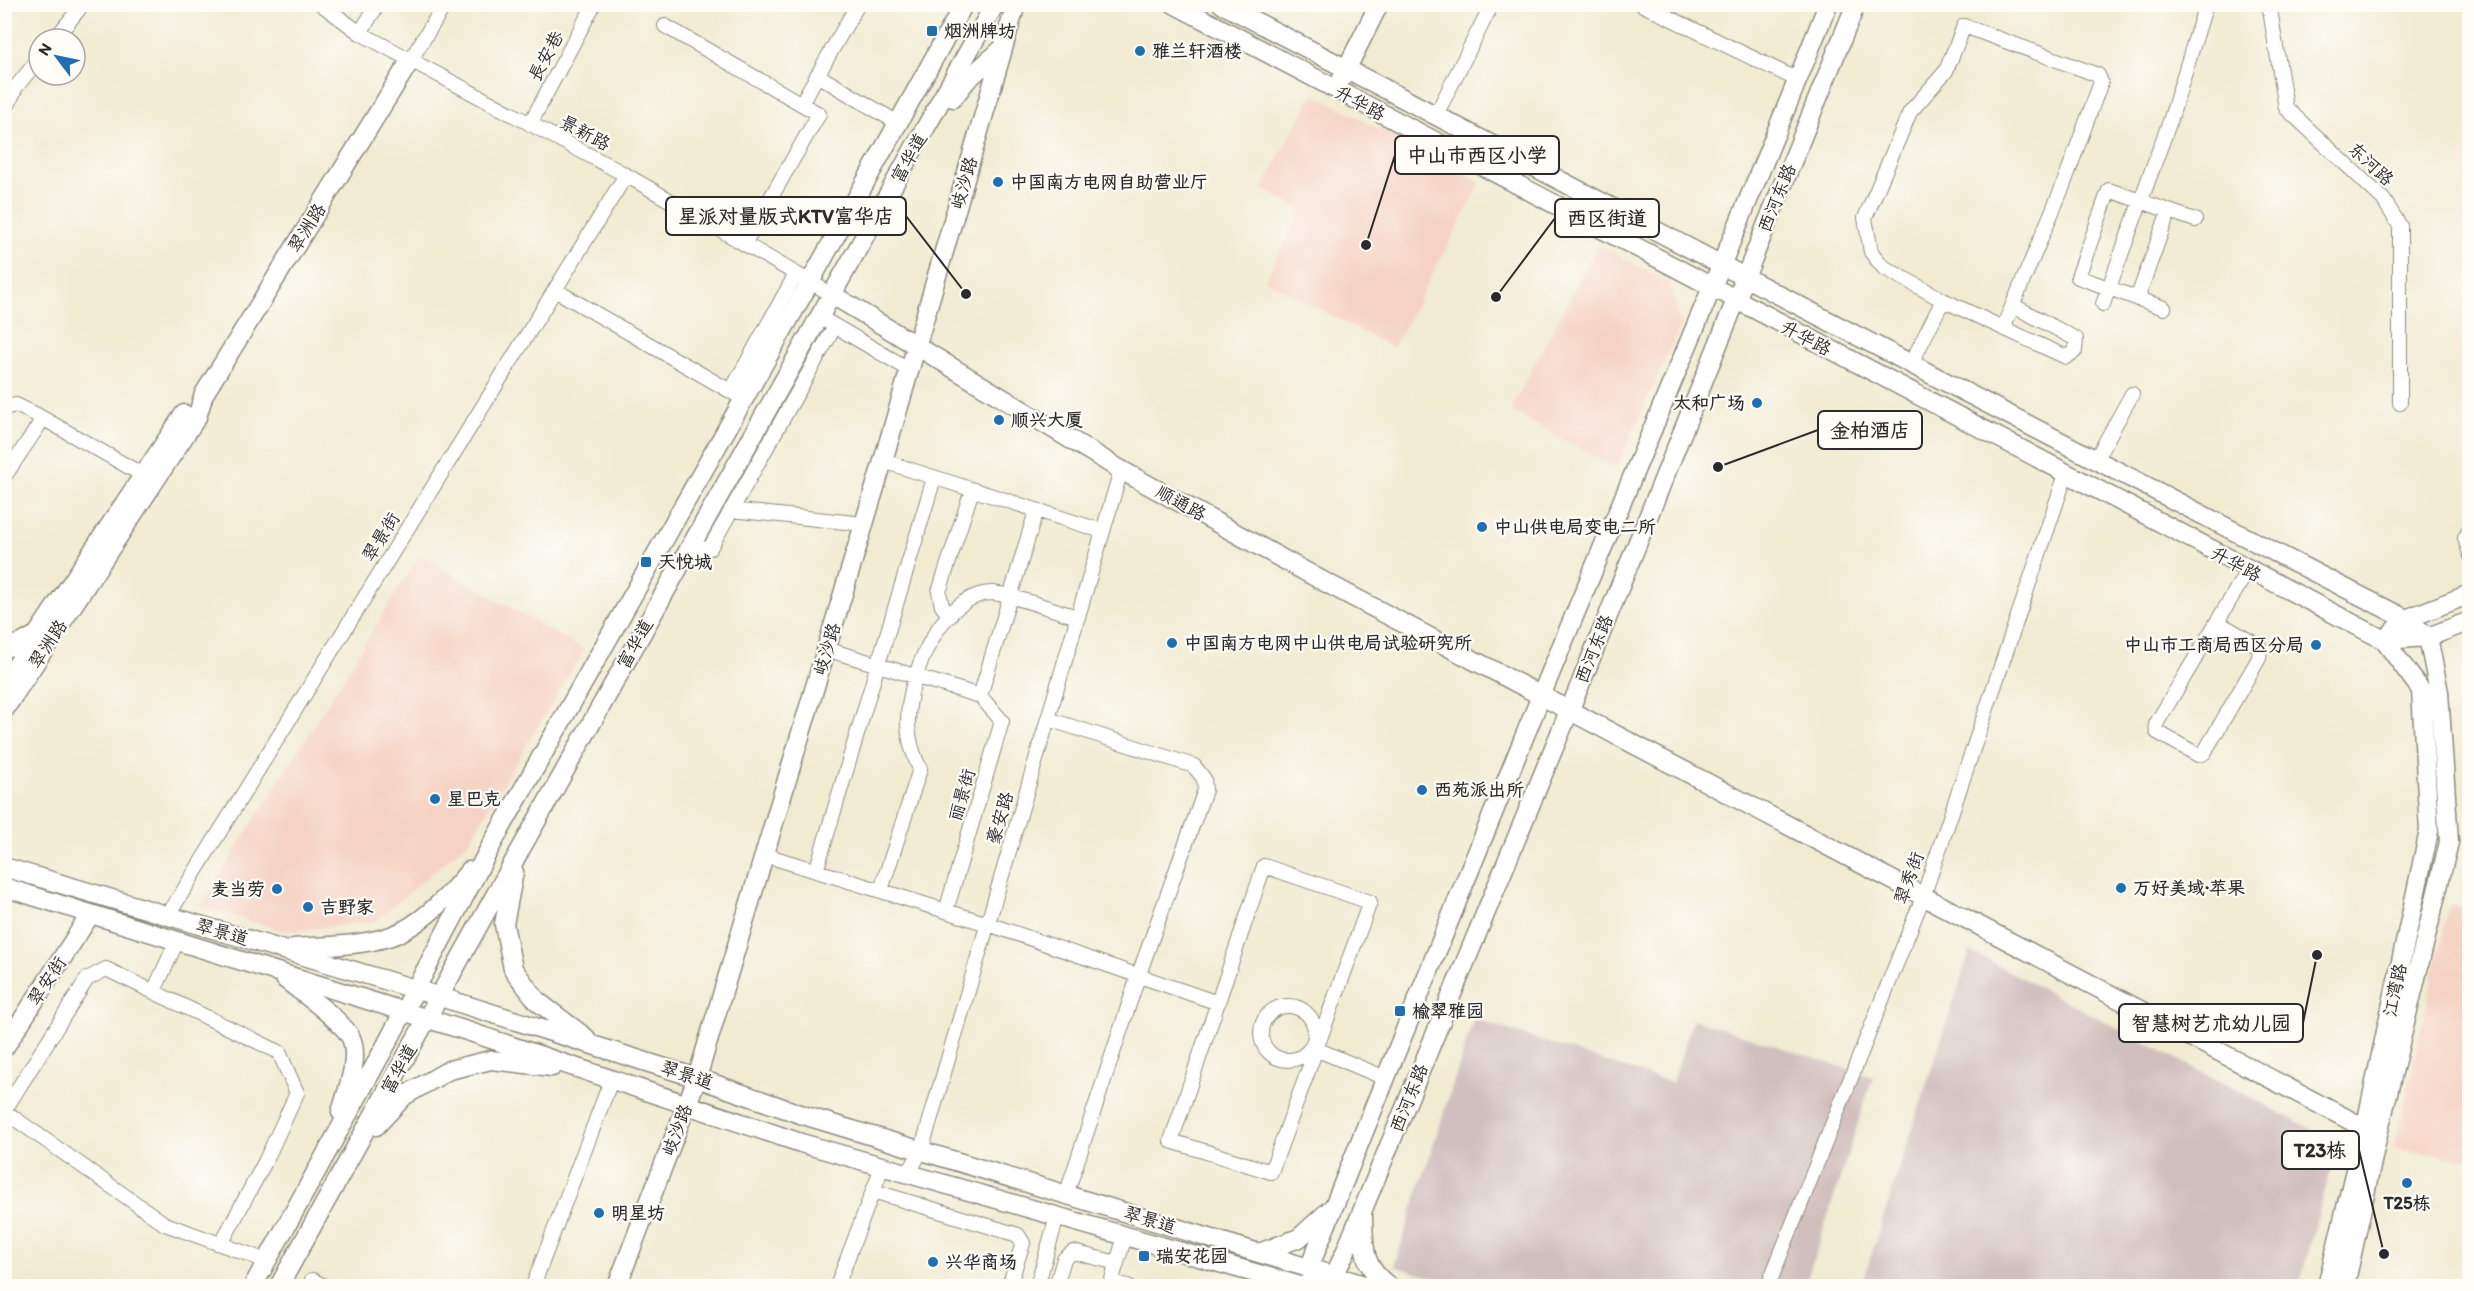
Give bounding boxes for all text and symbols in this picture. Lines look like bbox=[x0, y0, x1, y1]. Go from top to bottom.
place label: 烟洲牌坊 bbox=[944, 20, 1016, 42]
marker: 烟洲牌坊 bbox=[925, 24, 939, 38]
north arrow bbox=[27, 27, 87, 87]
street label: 長安巷 bbox=[524, 27, 568, 85]
text: N bbox=[34, 40, 56, 59]
place label: 雅兰轩酒楼 bbox=[1152, 40, 1242, 62]
marker: 雅兰轩酒楼 bbox=[1133, 44, 1147, 58]
street label: 升华路 bbox=[1331, 81, 1389, 125]
street label: 景新路 bbox=[556, 111, 614, 155]
street label: 富华道 bbox=[886, 129, 932, 187]
callout: 中山市西区小学 bbox=[1395, 136, 1559, 174]
street label: 东河路 bbox=[2344, 138, 2398, 190]
text: 中山市西区小学 bbox=[1407, 143, 1547, 167]
street label: 岐沙路 bbox=[946, 154, 982, 212]
street label: 西河东路 bbox=[1753, 161, 1801, 235]
place label: 中国南方电网自助营业厅 bbox=[1010, 171, 1208, 193]
marker: 中国南方电网自助营业厅 bbox=[991, 175, 1005, 189]
callout: 星派对量版式KTV富华店 bbox=[666, 197, 906, 235]
street label: 翠洲路 bbox=[283, 199, 331, 257]
callout: 西区街道 bbox=[1555, 199, 1659, 237]
text: 星派对量版式KTV富华店 bbox=[678, 204, 894, 228]
text: 西区街道 bbox=[1567, 206, 1647, 230]
street label: 升华路 bbox=[1777, 316, 1835, 360]
place label: 太和广场 bbox=[1673, 392, 1745, 414]
marker: 太和广场 bbox=[1750, 396, 1764, 410]
place label: 顺兴大厦 bbox=[1011, 409, 1083, 431]
callout: 金柏酒店 bbox=[1818, 411, 1922, 449]
marker: 顺兴大厦 bbox=[992, 413, 1006, 427]
text: 金柏酒店 bbox=[1830, 418, 1910, 442]
street label: 顺通路 bbox=[1152, 480, 1210, 526]
street label: 翠景街 bbox=[357, 508, 405, 566]
place label: 中山供电局变电二所 bbox=[1494, 516, 1656, 538]
marker: 中山供电局变电二所 bbox=[1475, 520, 1489, 534]
street label: 升华路 bbox=[2207, 542, 2265, 586]
place label: 天悦城 bbox=[658, 551, 712, 573]
marker: 天悦城 bbox=[639, 555, 653, 569]
street label: 西河东路 bbox=[1570, 612, 1618, 686]
street label: 翠洲路 bbox=[24, 615, 72, 673]
street label: 富华道 bbox=[612, 615, 658, 673]
street label: 岐沙路 bbox=[809, 620, 845, 678]
place label: 中国南方电网中山供电局试验研究所 bbox=[1184, 632, 1472, 654]
place label: 中山市工商局西区分局 bbox=[2124, 634, 2304, 656]
marker: 中国南方电网中山供电局试验研究所 bbox=[1165, 636, 1179, 650]
marker: 中山市工商局西区分局 bbox=[2309, 638, 2323, 652]
street label: 丽景街 bbox=[944, 766, 980, 824]
place label: 西苑派出所 bbox=[1434, 779, 1524, 801]
marker: 西苑派出所 bbox=[1415, 783, 1429, 797]
place label: 星巴克 bbox=[447, 788, 501, 810]
street label: 豪安路 bbox=[982, 789, 1018, 847]
marker: 星巴克 bbox=[428, 792, 442, 806]
street label: 翠秀街 bbox=[1889, 849, 1929, 907]
place label: 万好美域·苹果 bbox=[2133, 877, 2245, 899]
place label: 麦当劳 bbox=[211, 878, 265, 900]
marker: 万好美域·苹果 bbox=[2114, 881, 2128, 895]
marker: 麦当劳 bbox=[270, 882, 284, 896]
place label: 吉野家 bbox=[320, 896, 374, 918]
marker: 吉野家 bbox=[301, 900, 315, 914]
street label: 翠景道 bbox=[193, 914, 251, 950]
street label: 翠安街 bbox=[23, 952, 71, 1010]
street label: 江湾路 bbox=[2379, 961, 2411, 1019]
place label: 榆翠雅园 bbox=[1412, 1000, 1484, 1022]
marker: 榆翠雅园 bbox=[1393, 1004, 1407, 1018]
callout: 智慧树艺术幼儿园 bbox=[2119, 1004, 2303, 1042]
text: 智慧树艺术幼儿园 bbox=[2131, 1011, 2291, 1035]
street label: 富华道 bbox=[376, 1040, 422, 1098]
street label: 翠景道 bbox=[658, 1056, 716, 1094]
street label: 西河东路 bbox=[1385, 1061, 1433, 1135]
street label: 岐沙路 bbox=[657, 1101, 697, 1159]
callout: T23栋 bbox=[2282, 1131, 2359, 1169]
text: T23栋 bbox=[2293, 1138, 2346, 1162]
marker: T25栋 bbox=[2400, 1176, 2414, 1190]
place label: T25栋 bbox=[2382, 1192, 2431, 1214]
place label: 明星坊 bbox=[611, 1202, 665, 1224]
street label: 翠景道 bbox=[1121, 1202, 1179, 1238]
marker: 明星坊 bbox=[592, 1206, 606, 1220]
place label: 瑞安花园 bbox=[1156, 1245, 1228, 1267]
marker: 瑞安花园 bbox=[1137, 1249, 1151, 1263]
place label: 兴华商场 bbox=[945, 1251, 1017, 1273]
marker: 兴华商场 bbox=[926, 1255, 940, 1269]

